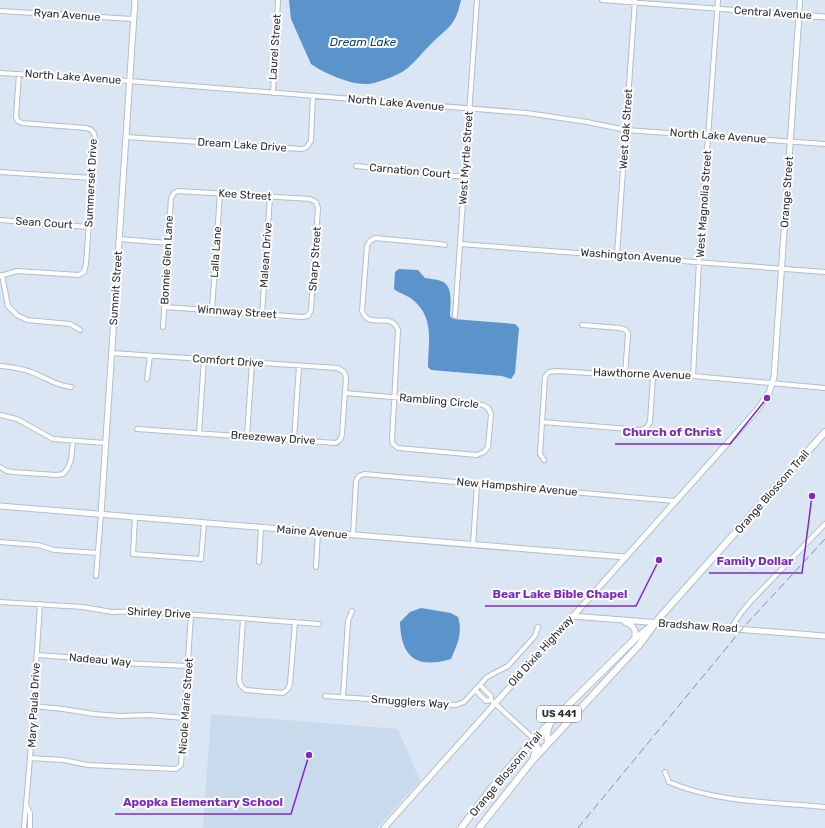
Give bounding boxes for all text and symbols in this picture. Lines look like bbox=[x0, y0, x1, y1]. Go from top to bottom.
street label: Central Avenue bbox=[734, 4, 812, 22]
street label: Ryan Avenue bbox=[33, 6, 101, 24]
street label: Laurel Street bbox=[266, 13, 284, 81]
water label: Dream Lake bbox=[330, 35, 397, 49]
street label: North Lake Avenue bbox=[24, 67, 122, 87]
street label: West Oak Street bbox=[617, 87, 635, 170]
street label: North Lake Avenue bbox=[347, 92, 445, 114]
street label: West Myrtle Street bbox=[456, 110, 476, 205]
street label: North Lake Avenue bbox=[669, 126, 767, 146]
street label: Dream Lake Drive bbox=[197, 135, 287, 155]
street label: Summerset Drive bbox=[82, 138, 100, 228]
street label: West Magnolia Street bbox=[694, 149, 714, 258]
street label: Orange Street bbox=[778, 155, 796, 228]
street label: Carnation Court bbox=[369, 161, 452, 181]
street label: Kee Street bbox=[218, 187, 273, 203]
street label: Sean Court bbox=[15, 215, 74, 232]
street label: Bonnie Glen Lane bbox=[158, 215, 176, 305]
street label: Malean Drive bbox=[257, 222, 275, 288]
street label: Lalla Lane bbox=[208, 226, 224, 278]
street label: Sharp Street bbox=[306, 226, 324, 292]
street label: Washington Avenue bbox=[580, 246, 682, 266]
street label: Summit Street bbox=[107, 250, 125, 326]
street label: Winnway Street bbox=[197, 303, 278, 321]
street label: Comfort Drive bbox=[192, 352, 264, 370]
street label: Hawthorne Avenue bbox=[593, 366, 691, 382]
street label: Rambling Circle bbox=[399, 391, 479, 411]
callout: Church of Christ bbox=[615, 420, 730, 444]
text: Church of Christ bbox=[623, 425, 722, 439]
street label: Breezeway Drive bbox=[230, 429, 316, 447]
street label: Orange Blossom Trail bbox=[732, 447, 812, 537]
street label: New Hampshire Avenue bbox=[456, 475, 578, 499]
street label: Maine Avenue bbox=[276, 522, 348, 542]
callout: Family Dollar bbox=[709, 549, 802, 573]
text: Family Dollar bbox=[717, 554, 794, 568]
callout: Bear Lake Bible Chapel bbox=[485, 582, 636, 606]
text: Bear Lake Bible Chapel bbox=[492, 587, 628, 601]
street label: Shirley Drive bbox=[127, 605, 191, 621]
street label: Old Dixie Highway bbox=[506, 613, 576, 689]
street label: Bradshaw Road bbox=[658, 617, 738, 635]
street label: Nadeau Way bbox=[68, 651, 132, 669]
street label: Nicole Marie Street bbox=[176, 657, 196, 755]
street label: Mary Paula Drive bbox=[25, 662, 43, 748]
street label: Smugglers Way bbox=[371, 693, 449, 711]
road number: US 441 bbox=[537, 706, 581, 722]
street label: Orange Blossom Trail bbox=[467, 729, 545, 819]
callout: Apopka Elementary School bbox=[115, 790, 291, 814]
text: Apopka Elementary School bbox=[123, 795, 283, 809]

